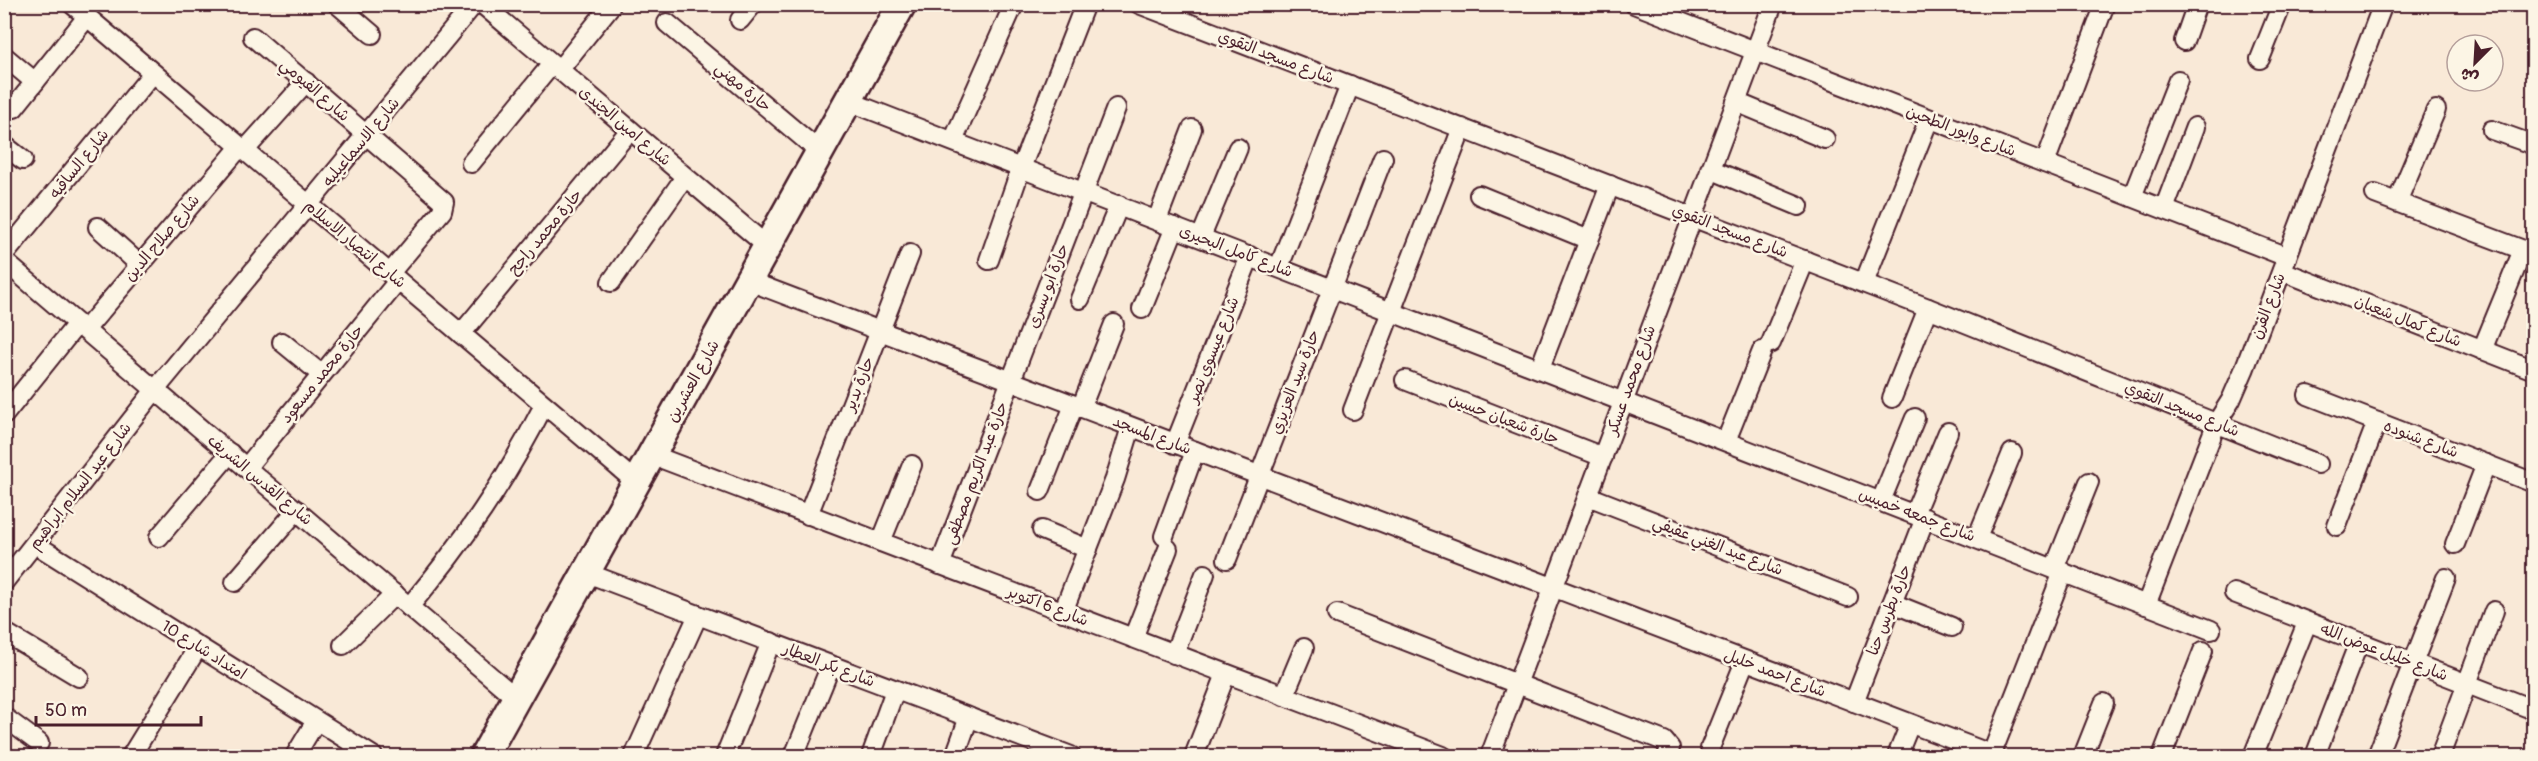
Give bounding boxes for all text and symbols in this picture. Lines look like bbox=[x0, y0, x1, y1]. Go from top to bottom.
street label: شارع مسجد التقوي bbox=[1215, 26, 1337, 89]
north arrow bbox=[2445, 33, 2505, 93]
street label: شارع الفيومي bbox=[273, 54, 354, 129]
street label: حارة مهني bbox=[708, 58, 775, 119]
text: ش bbox=[2457, 63, 2481, 89]
street label: شارع امين الجندى bbox=[574, 82, 675, 171]
street label: شارع الاسماعيليه bbox=[318, 93, 405, 191]
street label: شارع وابور الطحين bbox=[1903, 101, 2019, 162]
street label: شارع الساقيه bbox=[45, 125, 114, 204]
street label: حارة محمد راجح bbox=[503, 185, 587, 279]
street label: شارع صلاح الدين bbox=[120, 190, 205, 286]
street label: شارع انتصار الاسلام bbox=[299, 196, 410, 294]
street label: شارع مسجد التقوي bbox=[1669, 200, 1791, 263]
street label: شارع كامل البحيرى bbox=[1176, 220, 1296, 283]
street label: حارة ابو يسرى bbox=[1023, 241, 1073, 331]
street label: شارع الفرن bbox=[2246, 270, 2291, 342]
street label: شارع كمال شعبان bbox=[2351, 290, 2464, 352]
street label: شارع عيسوي نصر bbox=[1182, 294, 1244, 408]
street label: حارة محمد مسعود bbox=[276, 321, 368, 427]
street label: شارع محمد عسكر bbox=[1601, 322, 1661, 440]
street label: حارة سيد العزيزي bbox=[1266, 327, 1325, 437]
street label: شارع العشرين bbox=[662, 336, 725, 426]
street label: حارة بدير bbox=[839, 354, 879, 416]
street label: شارع مسجد التقوي bbox=[2121, 377, 2242, 442]
street label: حارة شعبان حسين bbox=[1446, 389, 1562, 449]
street label: حارة عبد الكريم مصطفى bbox=[940, 399, 1014, 548]
street label: شارع المسجد bbox=[1109, 411, 1194, 460]
street label: شارع شنوده bbox=[2380, 416, 2461, 463]
street label: شارع عبد السلام ابراهيم bbox=[24, 418, 137, 555]
street label: شارع القدس الشريف bbox=[203, 430, 317, 531]
street label: شارع جمعه خميس bbox=[1856, 484, 1978, 547]
street label: شارع عبد الغني عفيفي bbox=[1649, 512, 1786, 584]
street label: حارة بطرس حنا bbox=[1863, 562, 1915, 658]
street label: شارع 6 اكتوبر bbox=[1003, 581, 1091, 631]
street label: امتداد شارع 10 bbox=[157, 616, 250, 685]
street label: شارع خليل عوض الله bbox=[2317, 618, 2451, 686]
street label: شارع بكر العطار bbox=[778, 638, 878, 693]
street label: شارع احمد خليل bbox=[1721, 644, 1829, 703]
scale bar bbox=[36, 689, 201, 727]
text: 50 m bbox=[45, 699, 87, 722]

